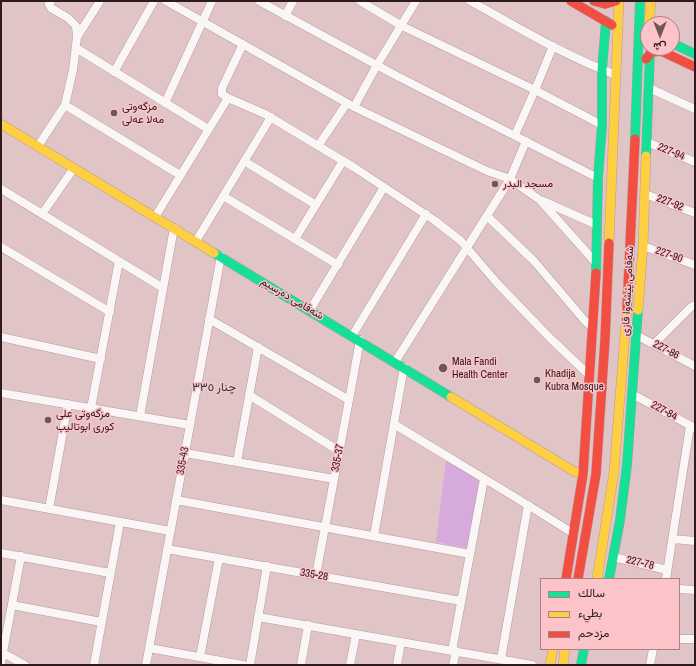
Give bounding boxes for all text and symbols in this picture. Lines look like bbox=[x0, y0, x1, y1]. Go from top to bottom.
north arrow bbox=[640, 16, 680, 56]
text: ش bbox=[653, 40, 667, 54]
place label: مزگەوتی مەلا عەلی bbox=[122, 100, 164, 126]
marker: مزگەوتی مەلا عەلی bbox=[109, 108, 119, 118]
street label: 227-94 bbox=[655, 140, 687, 164]
place label: مسجد البدر bbox=[503, 177, 553, 191]
marker: مسجد البدر bbox=[490, 179, 500, 189]
street label: 227-92 bbox=[655, 192, 685, 214]
street label: 227-90 bbox=[654, 244, 684, 266]
street label: شەقامی پێشەوا قازی bbox=[619, 246, 637, 336]
street label: شەقامی دەرسیم bbox=[258, 275, 326, 323]
street label: 227-86 bbox=[651, 338, 681, 362]
place label: Mala Fandi Health Center bbox=[452, 355, 508, 381]
marker: Mala Fandi Health Center bbox=[437, 362, 449, 374]
place label: Khadija Kubra Mosque bbox=[545, 367, 604, 393]
marker: Khadija Kubra Mosque bbox=[532, 375, 542, 385]
district label: چنار ٣٣٥ bbox=[192, 381, 236, 395]
street label: 227-84 bbox=[649, 398, 679, 424]
place label: مزگەوتی علی کوری ابوتالیب bbox=[56, 407, 114, 433]
marker: مزگەوتی علی کوری ابوتالیب bbox=[43, 415, 53, 425]
street label: 335-37 bbox=[329, 443, 347, 473]
street label: 335-43 bbox=[174, 446, 192, 476]
street label: 227-78 bbox=[625, 553, 655, 573]
street label: 335-28 bbox=[299, 566, 329, 584]
legend bbox=[540, 578, 680, 650]
text: سالك bbox=[578, 585, 605, 601]
text: بطيء bbox=[578, 605, 602, 621]
text: مزدحم bbox=[578, 625, 609, 641]

